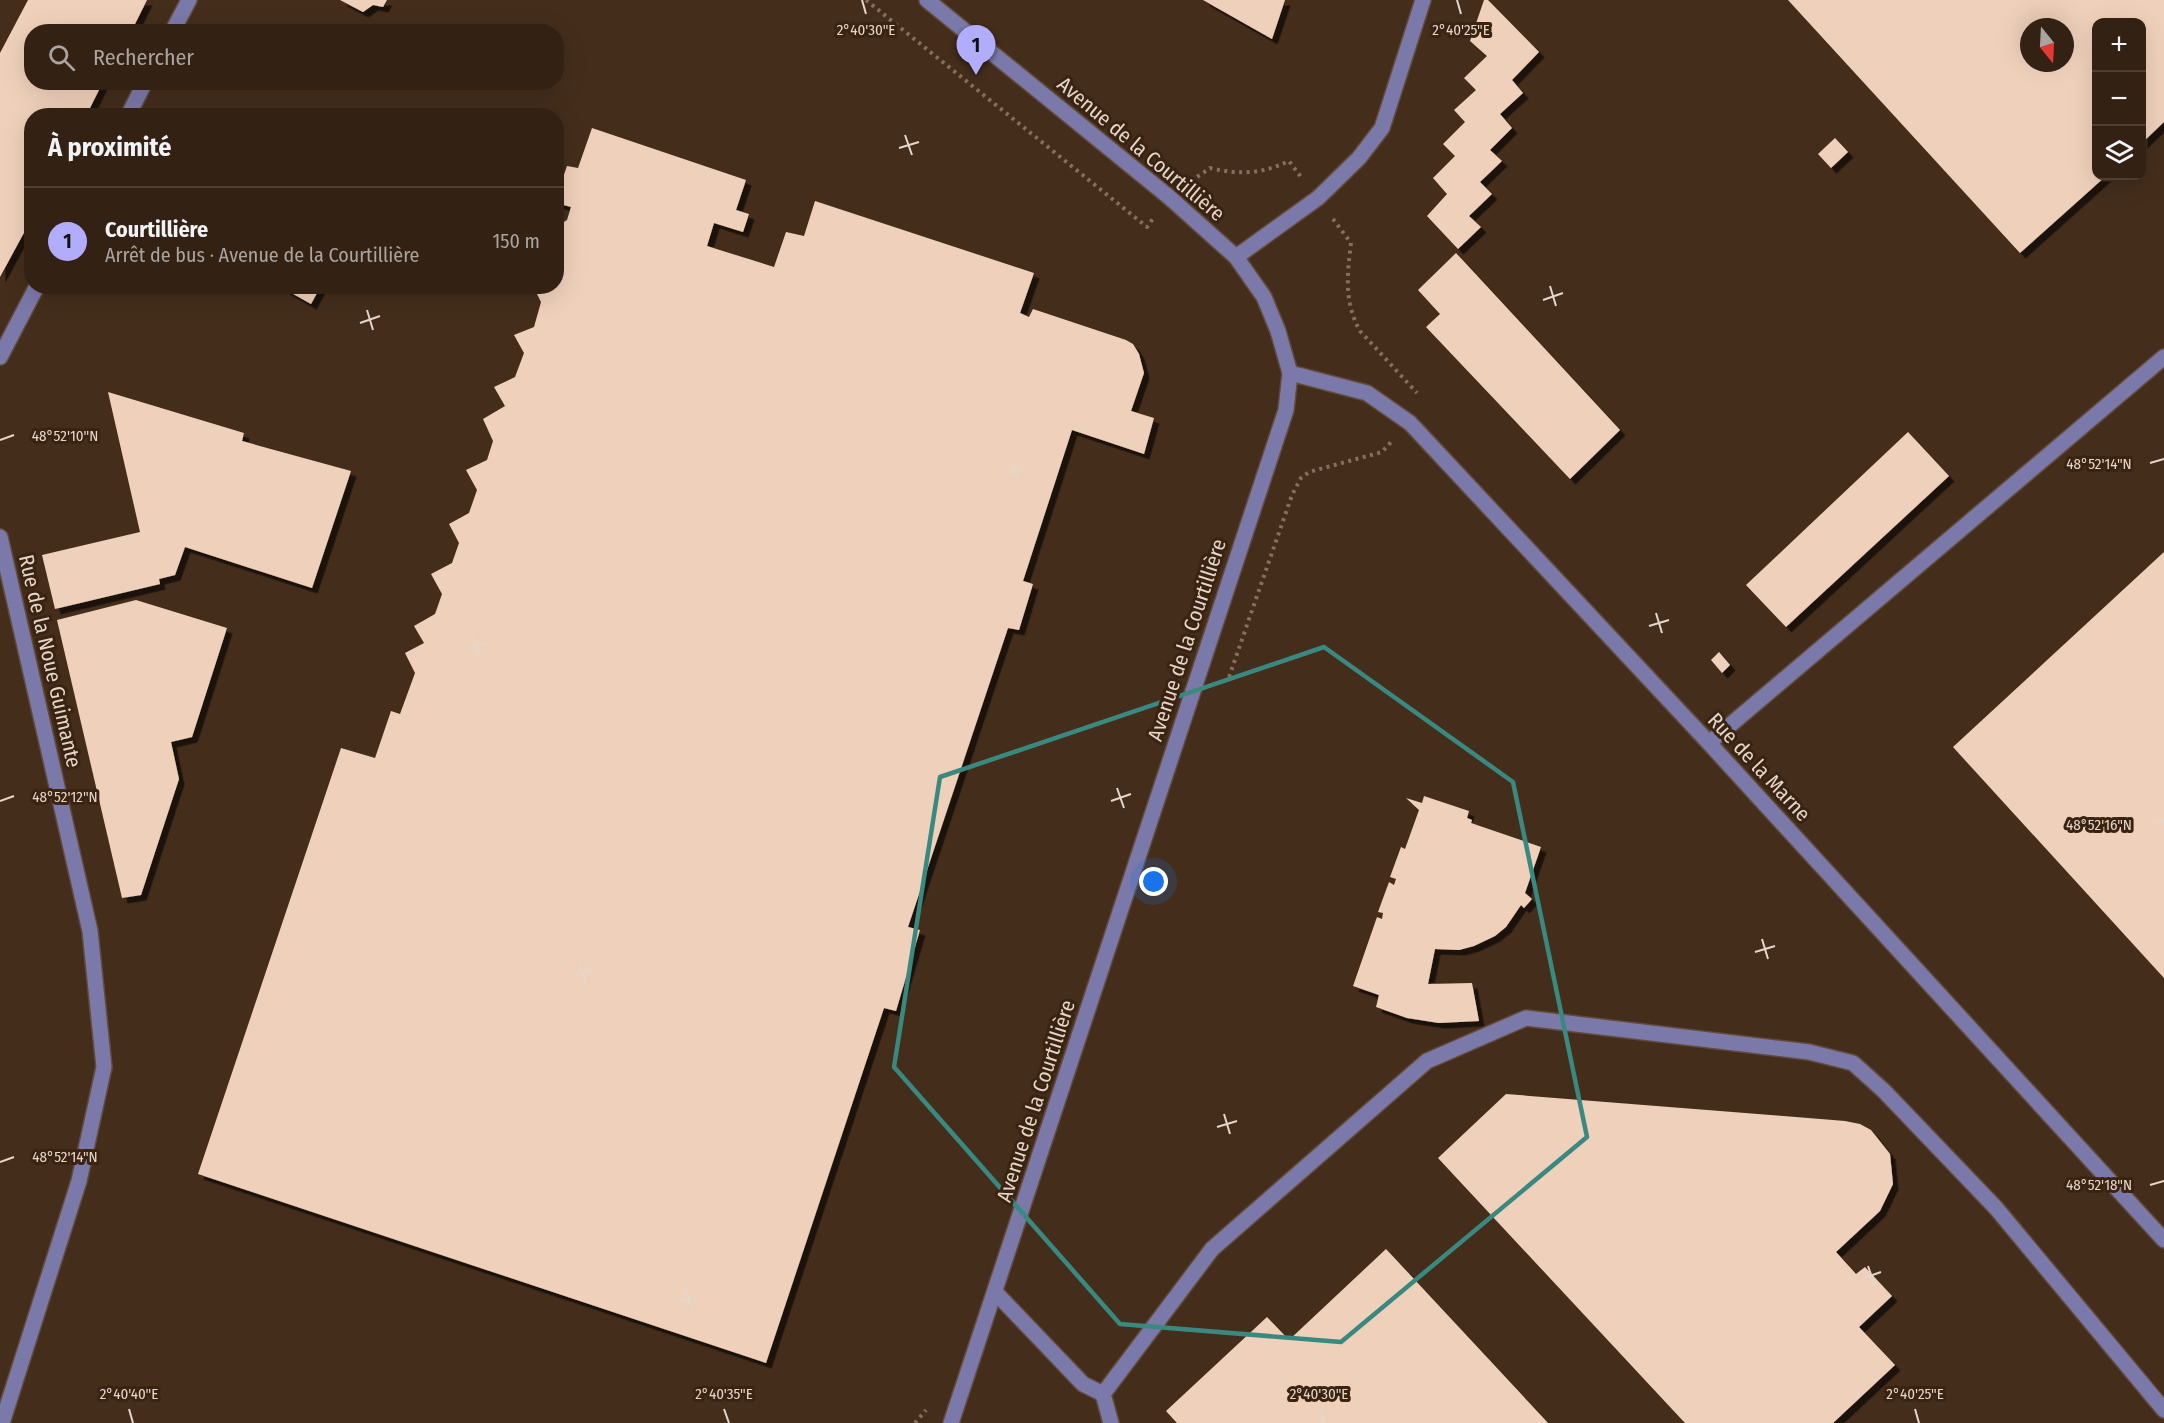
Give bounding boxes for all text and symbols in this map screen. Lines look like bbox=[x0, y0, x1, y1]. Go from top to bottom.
north arrow bbox=[2020, 18, 2074, 72]
map controls bbox=[2092, 18, 2146, 180]
button: + bbox=[2092, 18, 2146, 72]
text: 2°40'30"E bbox=[837, 21, 895, 39]
text: 2°40'25"E bbox=[1432, 21, 1490, 39]
search box bbox=[24, 24, 564, 90]
pin: 1 bbox=[956, 26, 996, 75]
icon: search bbox=[45, 41, 78, 74]
text: Rechercher bbox=[93, 44, 194, 71]
street label: Avenue de la Courtillière bbox=[1052, 71, 1230, 227]
button: − bbox=[2092, 72, 2146, 126]
button: layers bbox=[2092, 126, 2146, 180]
text: À proximité bbox=[48, 132, 171, 163]
text: Courtillière bbox=[105, 216, 208, 243]
text: 1 bbox=[63, 229, 72, 253]
text: 150 m bbox=[493, 229, 540, 253]
text: Arrêt de bus · Avenue de la Courtillière bbox=[105, 243, 419, 267]
text: 48°52'10"N bbox=[32, 427, 98, 445]
text: 48°52'14"N bbox=[2066, 455, 2132, 473]
street label: Avenue de la Courtillière bbox=[1142, 536, 1232, 744]
street label: Rue de la Noue Guimante bbox=[13, 552, 87, 770]
street label: Rue de la Marne bbox=[1702, 707, 1816, 827]
text: 48°52'12"N bbox=[32, 788, 98, 806]
text: 48°52'16"N bbox=[2066, 816, 2132, 834]
your location bbox=[1139, 867, 1168, 896]
street label: Avenue de la Courtillière bbox=[991, 997, 1081, 1205]
text: 48°52'14"N bbox=[32, 1148, 98, 1166]
text: 48°52'18"N bbox=[2066, 1176, 2132, 1194]
text: 2°40'40"E bbox=[100, 1385, 158, 1403]
text: 2°40'35"E bbox=[695, 1385, 753, 1403]
text: 2°40'30"E bbox=[1290, 1385, 1348, 1403]
text: 2°40'25"E bbox=[1886, 1385, 1944, 1403]

